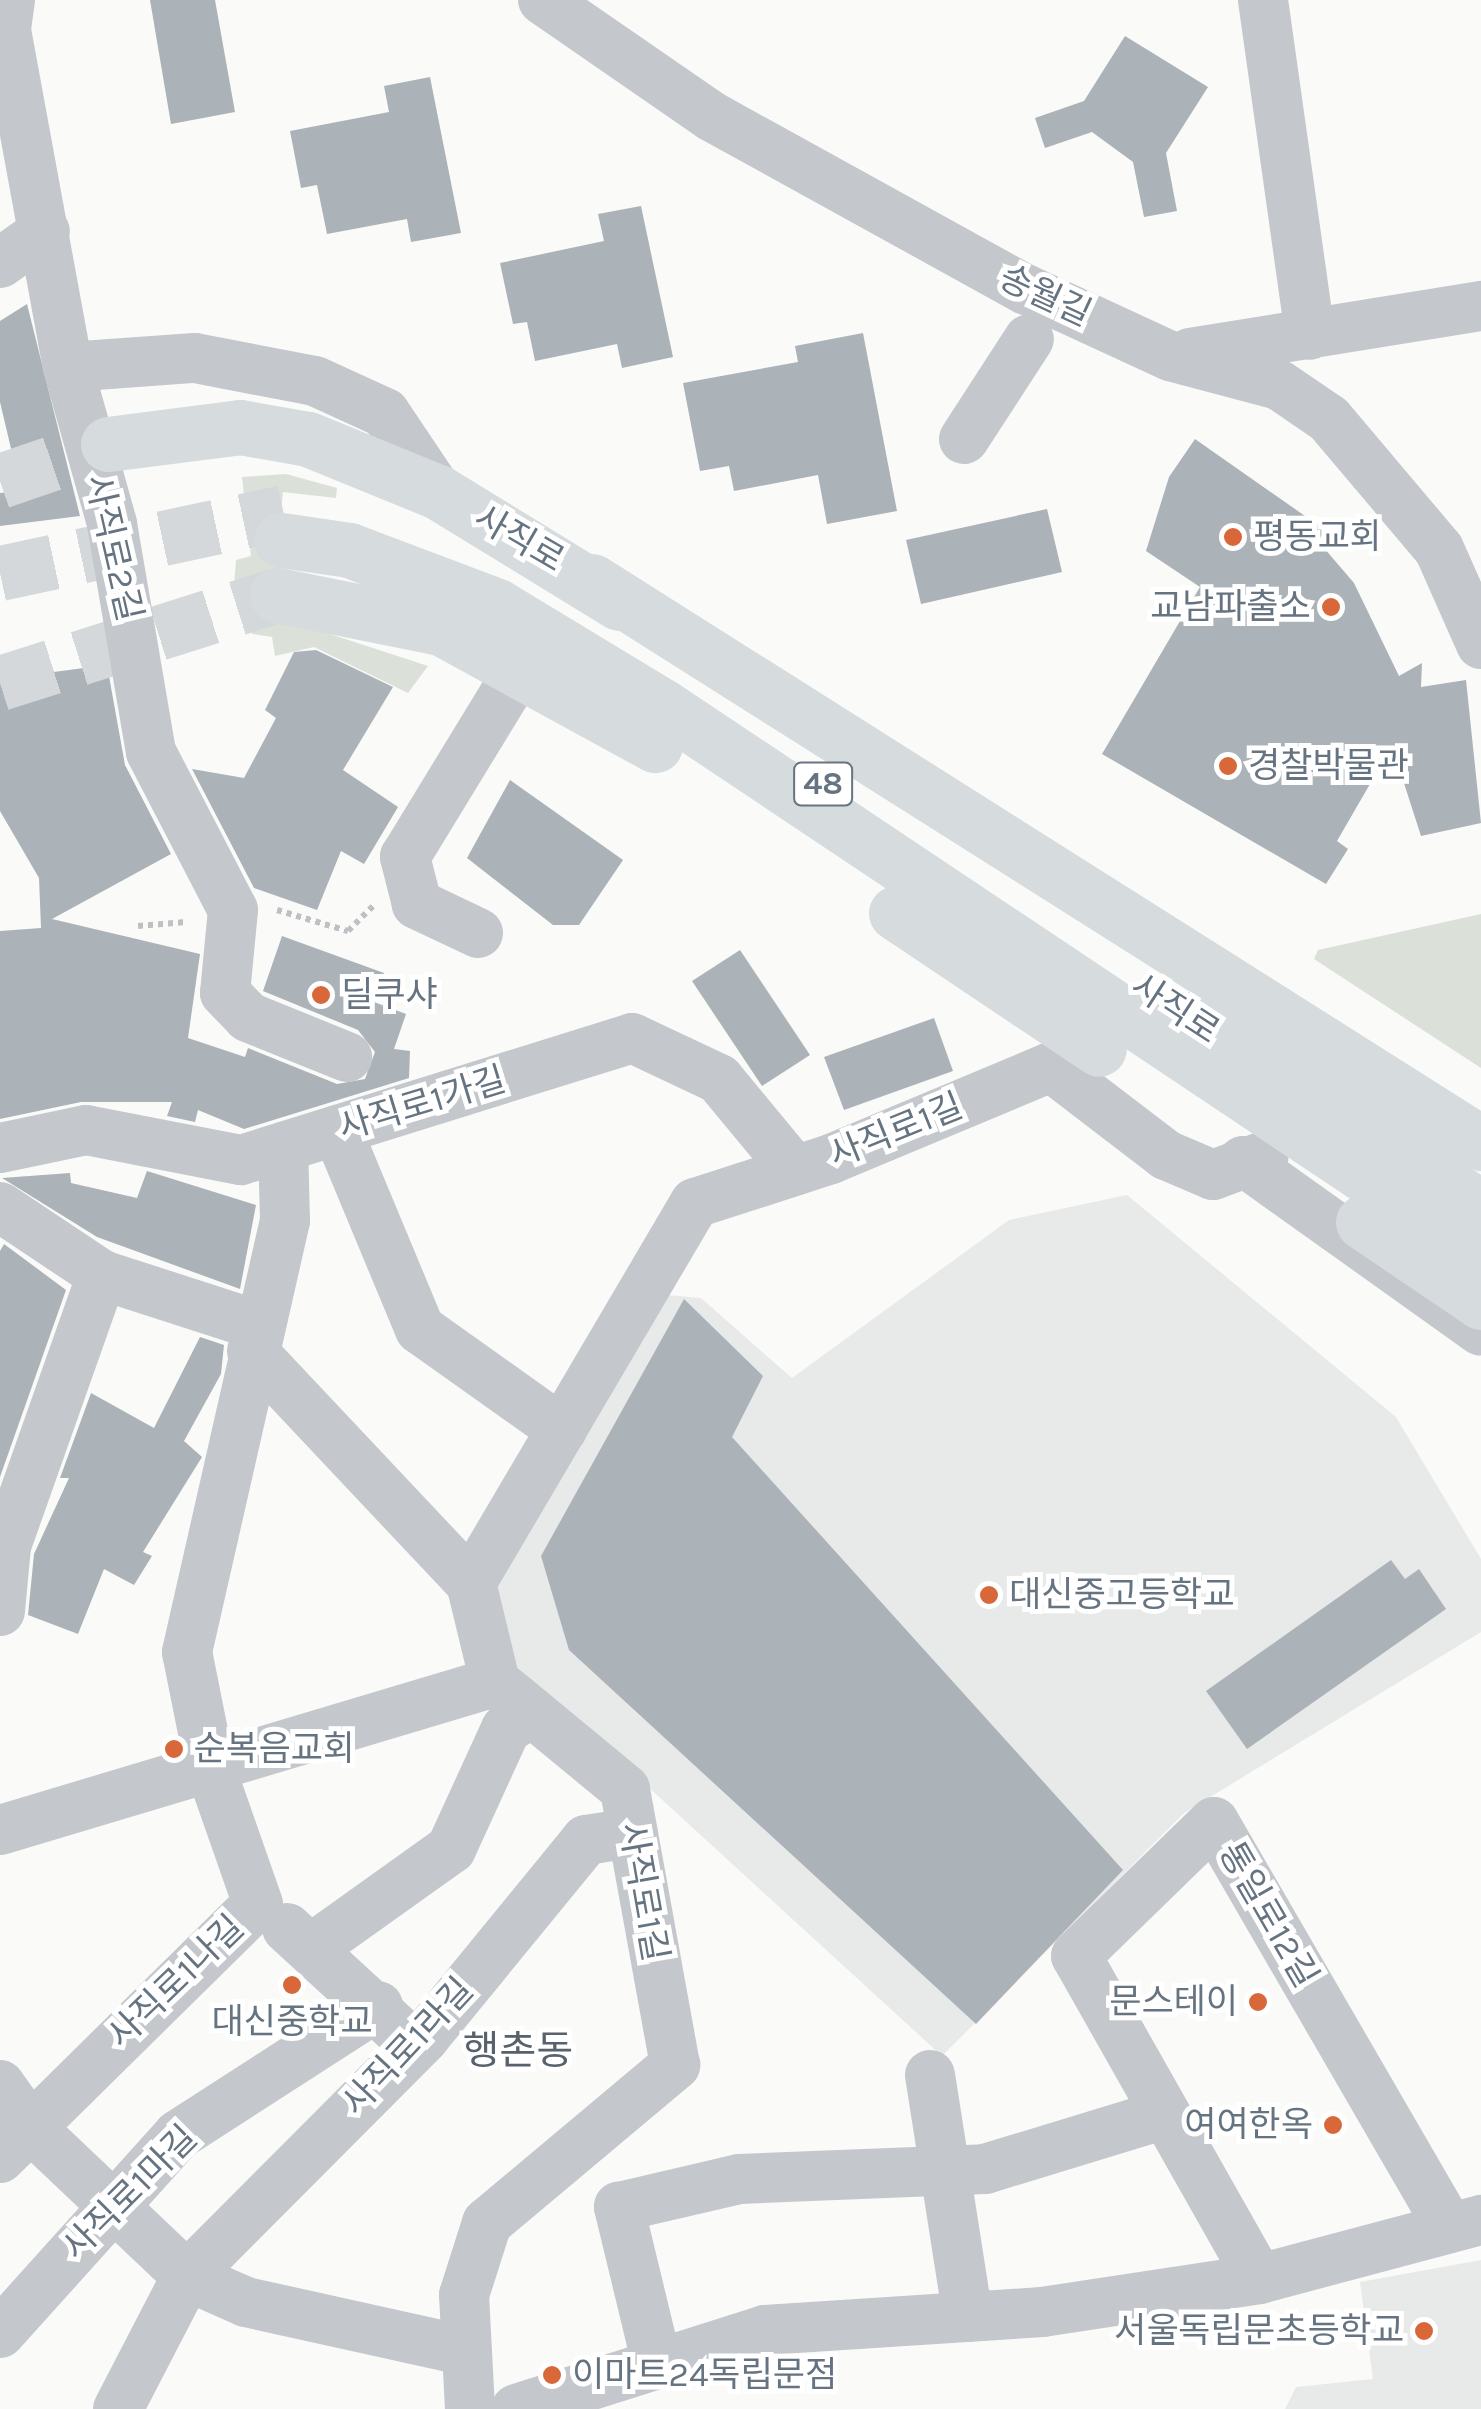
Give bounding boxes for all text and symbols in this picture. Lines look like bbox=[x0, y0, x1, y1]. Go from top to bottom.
street label: 송월길 bbox=[992, 257, 1098, 335]
street label: 사직로2길 bbox=[76, 471, 150, 625]
street label: 사직로 bbox=[467, 497, 571, 581]
place label: 평동교회 bbox=[1253, 516, 1382, 558]
marker: 평동교회 bbox=[1222, 526, 1244, 548]
place label: 교남파출소 bbox=[1150, 586, 1311, 628]
marker: 교남파출소 bbox=[1320, 596, 1342, 618]
place label: 경찰박물관 bbox=[1248, 745, 1409, 787]
marker: 경찰박물관 bbox=[1217, 755, 1239, 777]
road number: 48 bbox=[793, 757, 853, 811]
street label: 사직로 bbox=[1123, 965, 1227, 1053]
place label: 딜쿠샤 bbox=[341, 974, 438, 1016]
marker: 딜쿠샤 bbox=[310, 984, 332, 1006]
street label: 사직로1가길 bbox=[333, 1059, 511, 1149]
street label: 사직로1길 bbox=[823, 1085, 969, 1177]
place label: 대신중고등학교 bbox=[1009, 1574, 1234, 1616]
marker: 대신중고등학교 bbox=[978, 1584, 1000, 1606]
place label: 순복음교회 bbox=[194, 1728, 355, 1770]
marker: 순복음교회 bbox=[163, 1738, 185, 1760]
street label: 사직로1길 bbox=[610, 1819, 676, 1965]
street label: 통일로12길 bbox=[1210, 1835, 1326, 1995]
street label: 사직로1나길 bbox=[99, 1907, 253, 2057]
street label: 사직로1라길 bbox=[334, 1970, 482, 2124]
marker: 대신중학교 bbox=[281, 1974, 303, 1996]
place label: 문스테이 bbox=[1109, 1981, 1238, 2023]
marker: 문스테이 bbox=[1247, 1991, 1269, 2013]
place label: 대신중학교 bbox=[212, 2001, 372, 2043]
district label: 행촌동 bbox=[463, 2027, 573, 2075]
place label: 여여한옥 bbox=[1184, 2104, 1313, 2146]
marker: 여여한옥 bbox=[1322, 2114, 1344, 2136]
street label: 사직로1마길 bbox=[54, 2117, 206, 2269]
place label: 서울독립문초등학교 bbox=[1114, 2310, 1404, 2352]
marker: 서울독립문초등학교 bbox=[1413, 2320, 1435, 2342]
place label: 이마트24독립문점 bbox=[572, 2354, 837, 2396]
marker: 이마트24독립문점 bbox=[541, 2364, 563, 2386]

